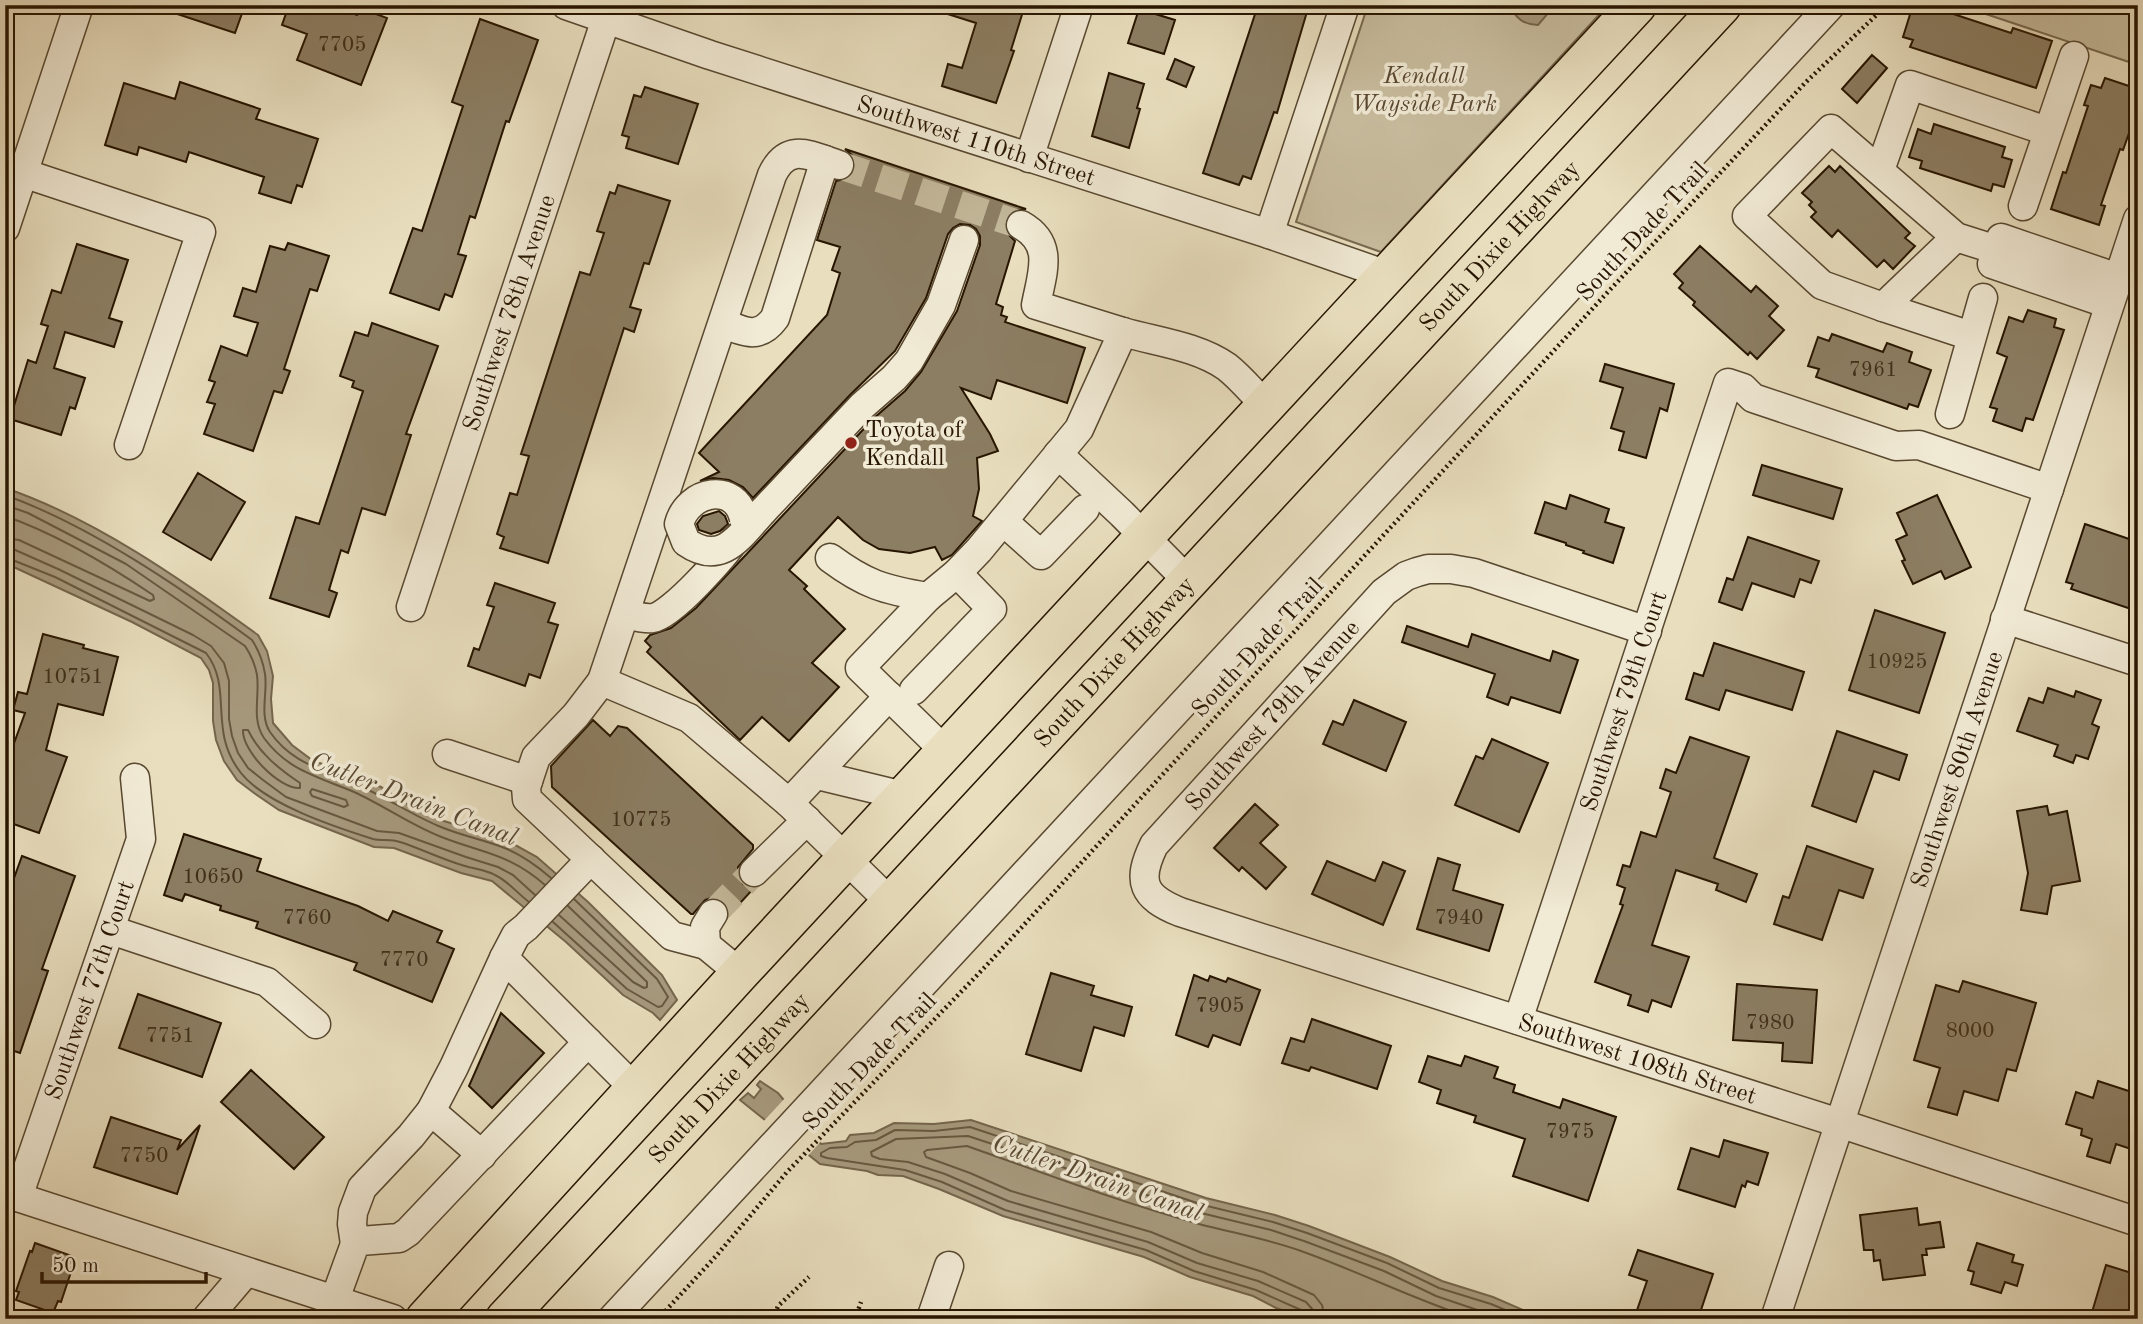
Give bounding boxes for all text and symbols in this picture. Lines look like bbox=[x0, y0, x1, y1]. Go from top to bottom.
house number: 7705 bbox=[318, 35, 366, 56]
park label: Kendall Wayside Park bbox=[1351, 65, 1497, 117]
street label: Southwest 110th Street bbox=[854, 93, 1098, 192]
street label: South Dixie Highway bbox=[1416, 157, 1585, 337]
street label: South Dade Trail bbox=[1573, 158, 1714, 307]
street label: Southwest 78th Avenue bbox=[460, 192, 561, 435]
house number: 7961 bbox=[1849, 360, 1897, 381]
place label: Toyota of Kendall bbox=[865, 419, 964, 471]
marker: Toyota of Kendall bbox=[843, 435, 859, 451]
street label: South Dixie Highway bbox=[1031, 573, 1200, 753]
street label: South Dade Trail bbox=[1188, 574, 1329, 723]
street label: Southwest 79th Court bbox=[1578, 588, 1673, 815]
street label: Southwest 79th Avenue bbox=[1182, 616, 1365, 816]
street label: Southwest 80th Avenue bbox=[1908, 649, 2009, 891]
house number: 10925 bbox=[1867, 652, 1927, 673]
house number: 10751 bbox=[43, 667, 103, 688]
water label: Cutler Drain Canal bbox=[306, 748, 521, 852]
house number: 10775 bbox=[611, 810, 671, 831]
house number: 10650 bbox=[183, 867, 243, 888]
street label: Southwest 77th Court bbox=[42, 878, 140, 1103]
house number: 7760 bbox=[283, 908, 331, 929]
house number: 7940 bbox=[1435, 908, 1483, 929]
house number: 7770 bbox=[380, 950, 428, 971]
street label: South Dixie Highway bbox=[645, 989, 815, 1169]
street label: South Dade Trail bbox=[799, 989, 942, 1136]
house number: 7905 bbox=[1196, 996, 1244, 1017]
street label: Southwest 108th Street bbox=[1515, 1011, 1759, 1110]
house number: 7980 bbox=[1746, 1013, 1794, 1034]
house number: 8000 bbox=[1946, 1021, 1994, 1042]
house number: 7751 bbox=[146, 1026, 194, 1047]
house number: 7975 bbox=[1546, 1122, 1594, 1143]
water label: Cutler Drain Canal bbox=[989, 1131, 1206, 1227]
house number: 7750 bbox=[120, 1146, 168, 1167]
scale bar bbox=[42, 1240, 206, 1284]
text: 50 m bbox=[52, 1256, 99, 1277]

